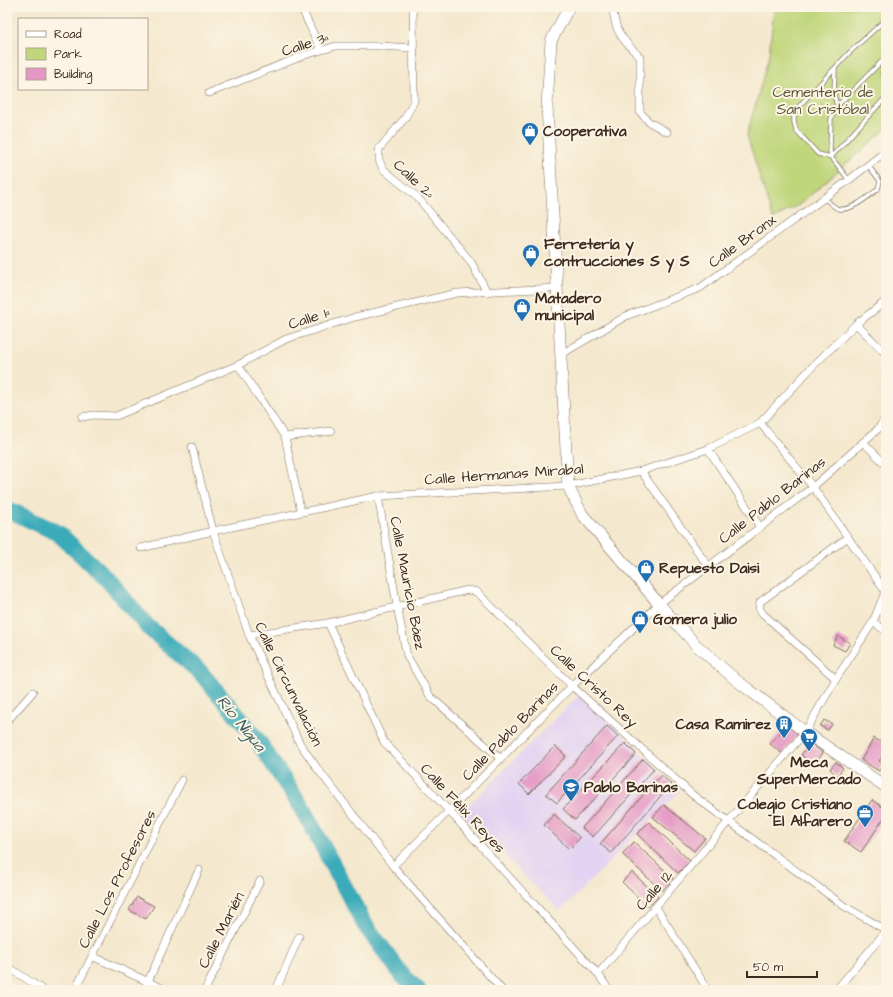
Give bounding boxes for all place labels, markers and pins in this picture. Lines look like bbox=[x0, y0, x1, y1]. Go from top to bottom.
shop icon: Cooperativa bbox=[520, 121, 540, 146]
place label: Cooperativa bbox=[543, 121, 627, 142]
place label: Ferretería y contrucciones S y S bbox=[544, 234, 690, 273]
shop icon: Ferretería y contrucciones S y S bbox=[521, 243, 541, 268]
place label: Matadero municipal bbox=[535, 288, 602, 326]
shop icon: Matadero municipal bbox=[512, 297, 532, 322]
shop icon: Repuesto Daisi bbox=[636, 558, 656, 583]
place label: Repuesto Daisi bbox=[659, 558, 760, 579]
shop icon: Gomera julio bbox=[630, 609, 650, 634]
place label: Gomera julio bbox=[653, 609, 737, 630]
place label: Casa Ramirez bbox=[675, 714, 772, 735]
building icon: Casa Ramirez bbox=[774, 714, 794, 739]
supermarket icon: Meca SuperMercado bbox=[799, 727, 819, 752]
place label: Meca SuperMercado bbox=[756, 752, 862, 790]
school or university icon: Pablo Barinas bbox=[561, 777, 581, 802]
place label: Pablo Barinas bbox=[584, 777, 678, 798]
place label: Colegio Cristiano El Alfarero bbox=[737, 794, 853, 832]
office icon: Colegio Cristiano El Alfarero bbox=[855, 803, 875, 828]

